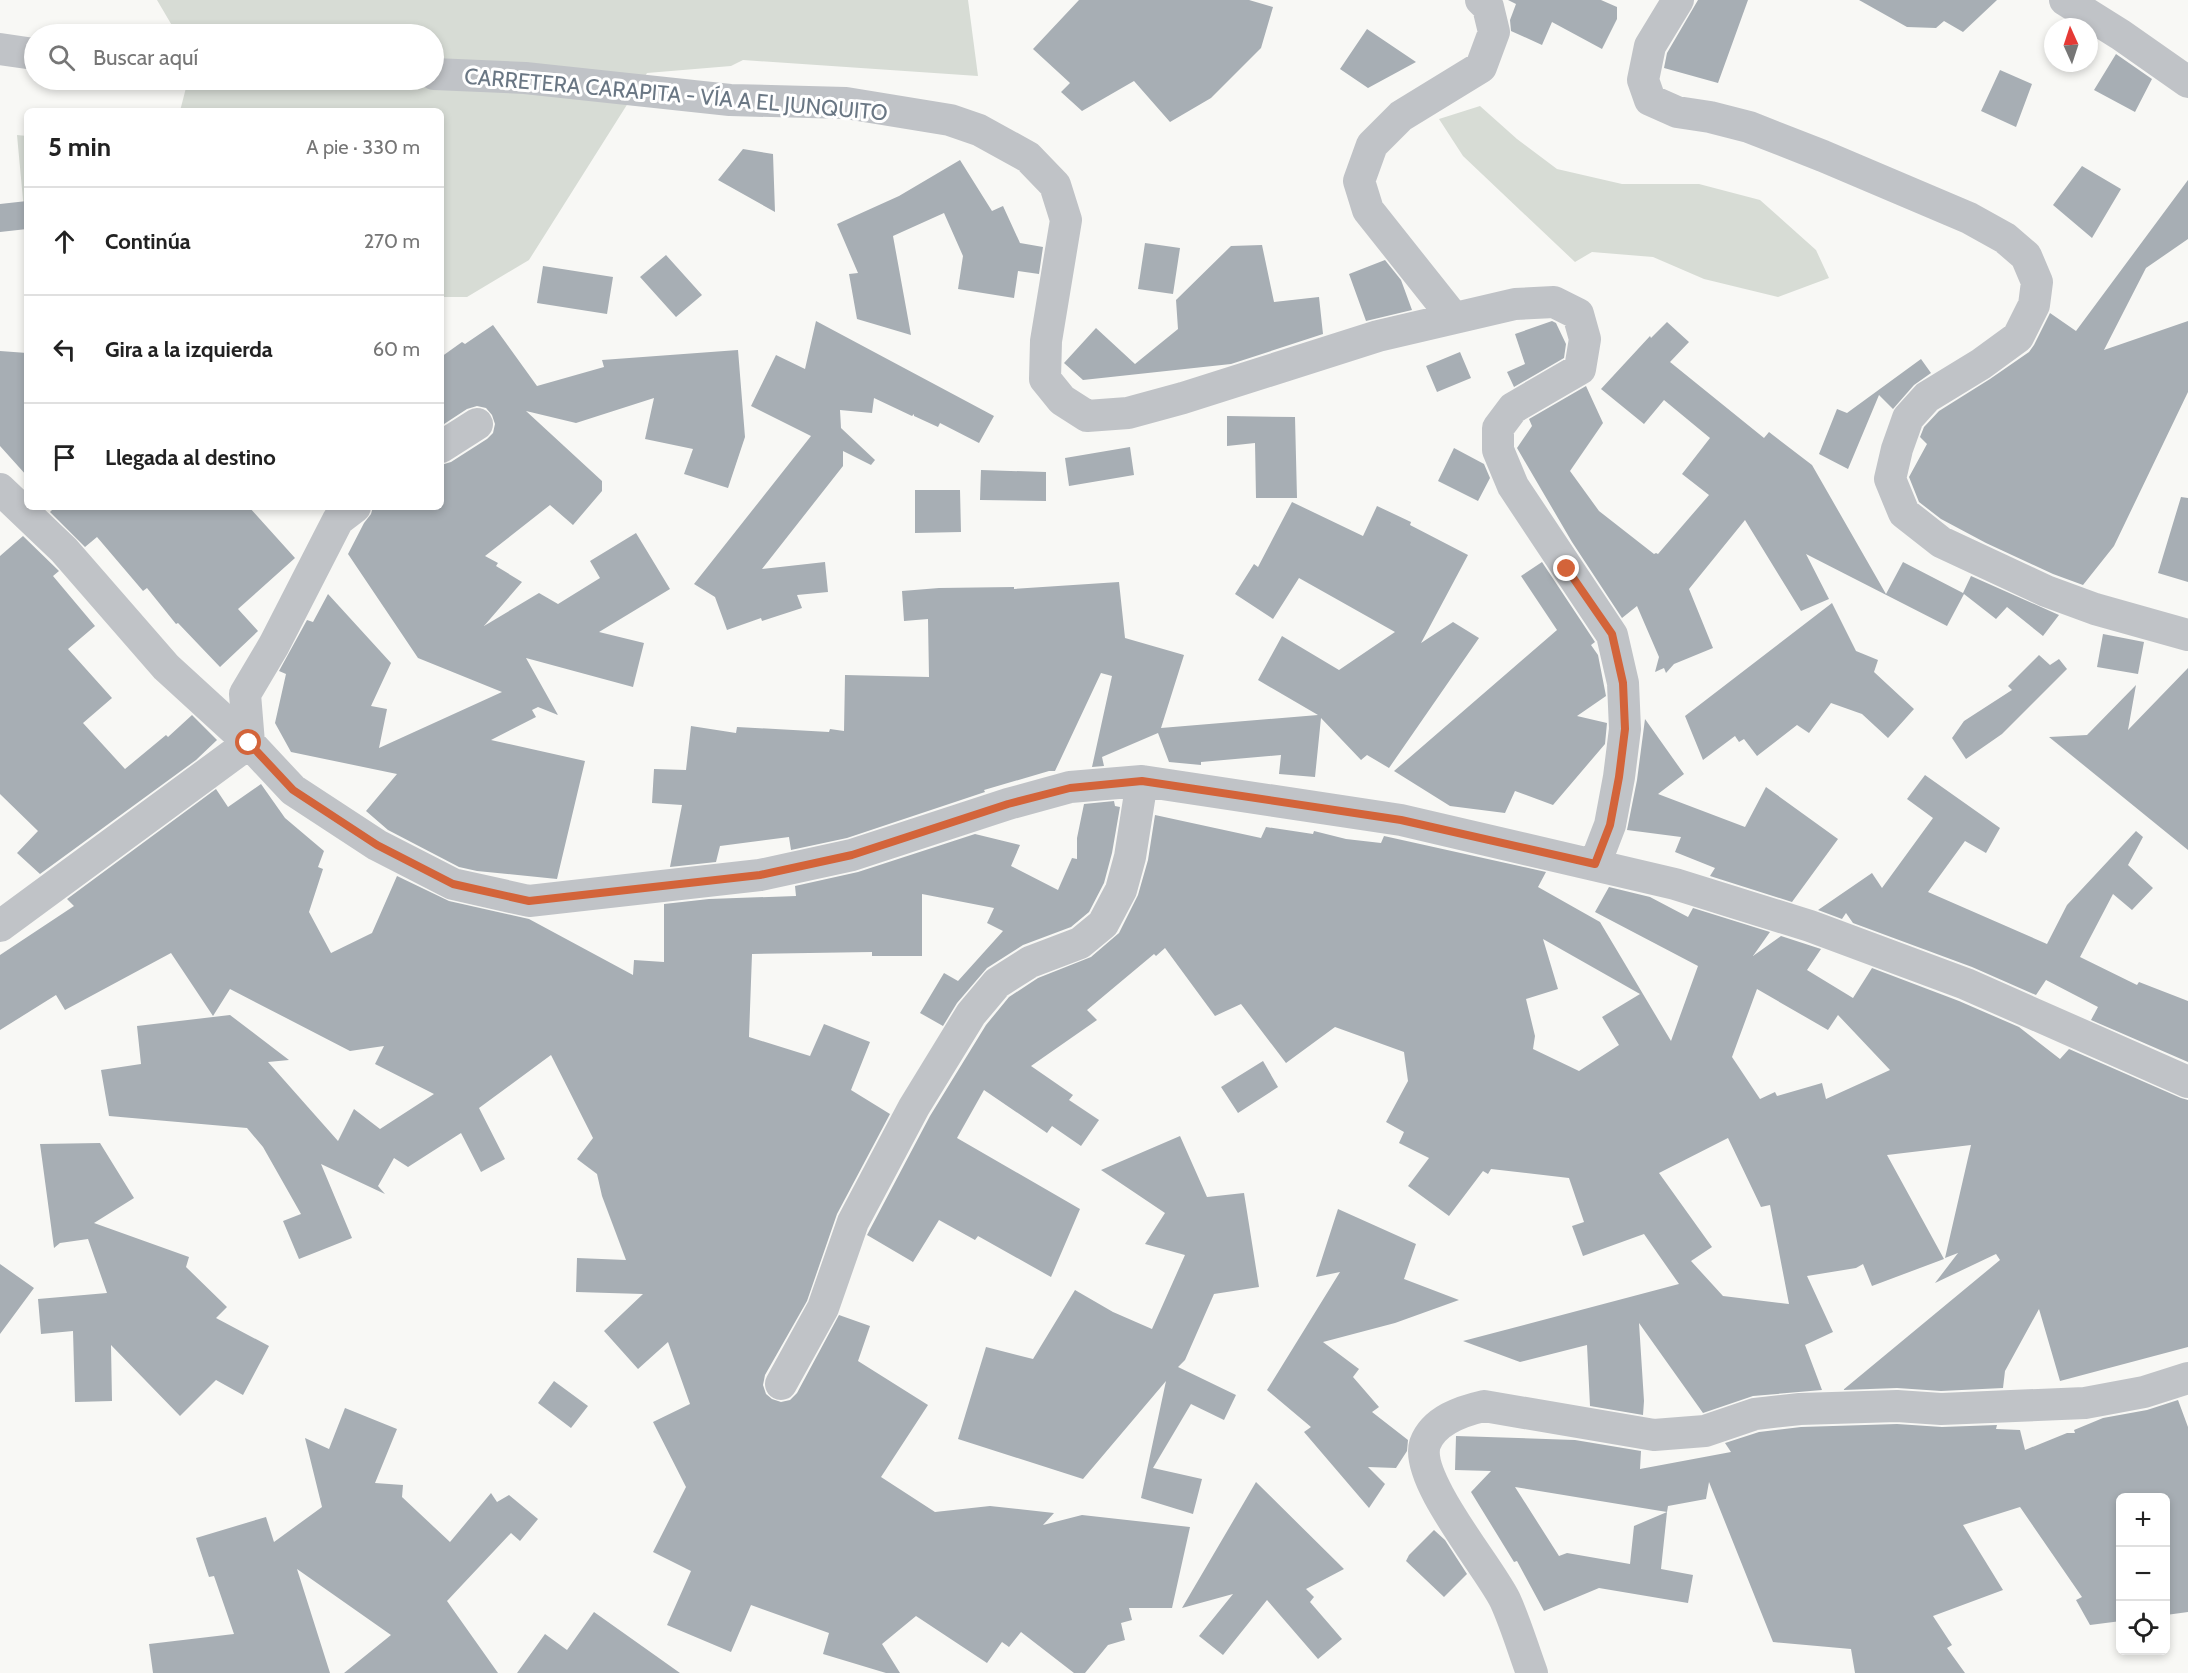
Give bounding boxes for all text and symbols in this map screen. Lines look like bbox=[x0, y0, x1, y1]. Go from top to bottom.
north arrow bbox=[2044, 18, 2098, 72]
search box bbox=[24, 24, 444, 90]
icon: search bbox=[45, 41, 78, 74]
text: Buscar aquí bbox=[93, 44, 198, 71]
street label: CARRETERA CARAPITA - VÍA A EL JUNQUITO bbox=[463, 63, 889, 126]
text: 5 min bbox=[48, 131, 111, 163]
text: A pie · 330 m bbox=[306, 135, 420, 159]
icon: ahead bbox=[48, 225, 81, 258]
text: Continúa bbox=[105, 228, 191, 255]
text: 270 m bbox=[364, 229, 420, 253]
icon: left bbox=[48, 333, 81, 366]
text: Gira a la izquierda bbox=[105, 336, 273, 363]
text: 60 m bbox=[373, 337, 420, 361]
icon: arrive bbox=[48, 441, 81, 474]
text: Llegada al destino bbox=[105, 444, 276, 471]
route end bbox=[1553, 555, 1579, 581]
route start bbox=[235, 729, 261, 755]
map controls bbox=[2116, 1493, 2170, 1655]
button: + bbox=[2116, 1493, 2170, 1547]
button: − bbox=[2116, 1547, 2170, 1601]
button: locate bbox=[2116, 1601, 2170, 1655]

